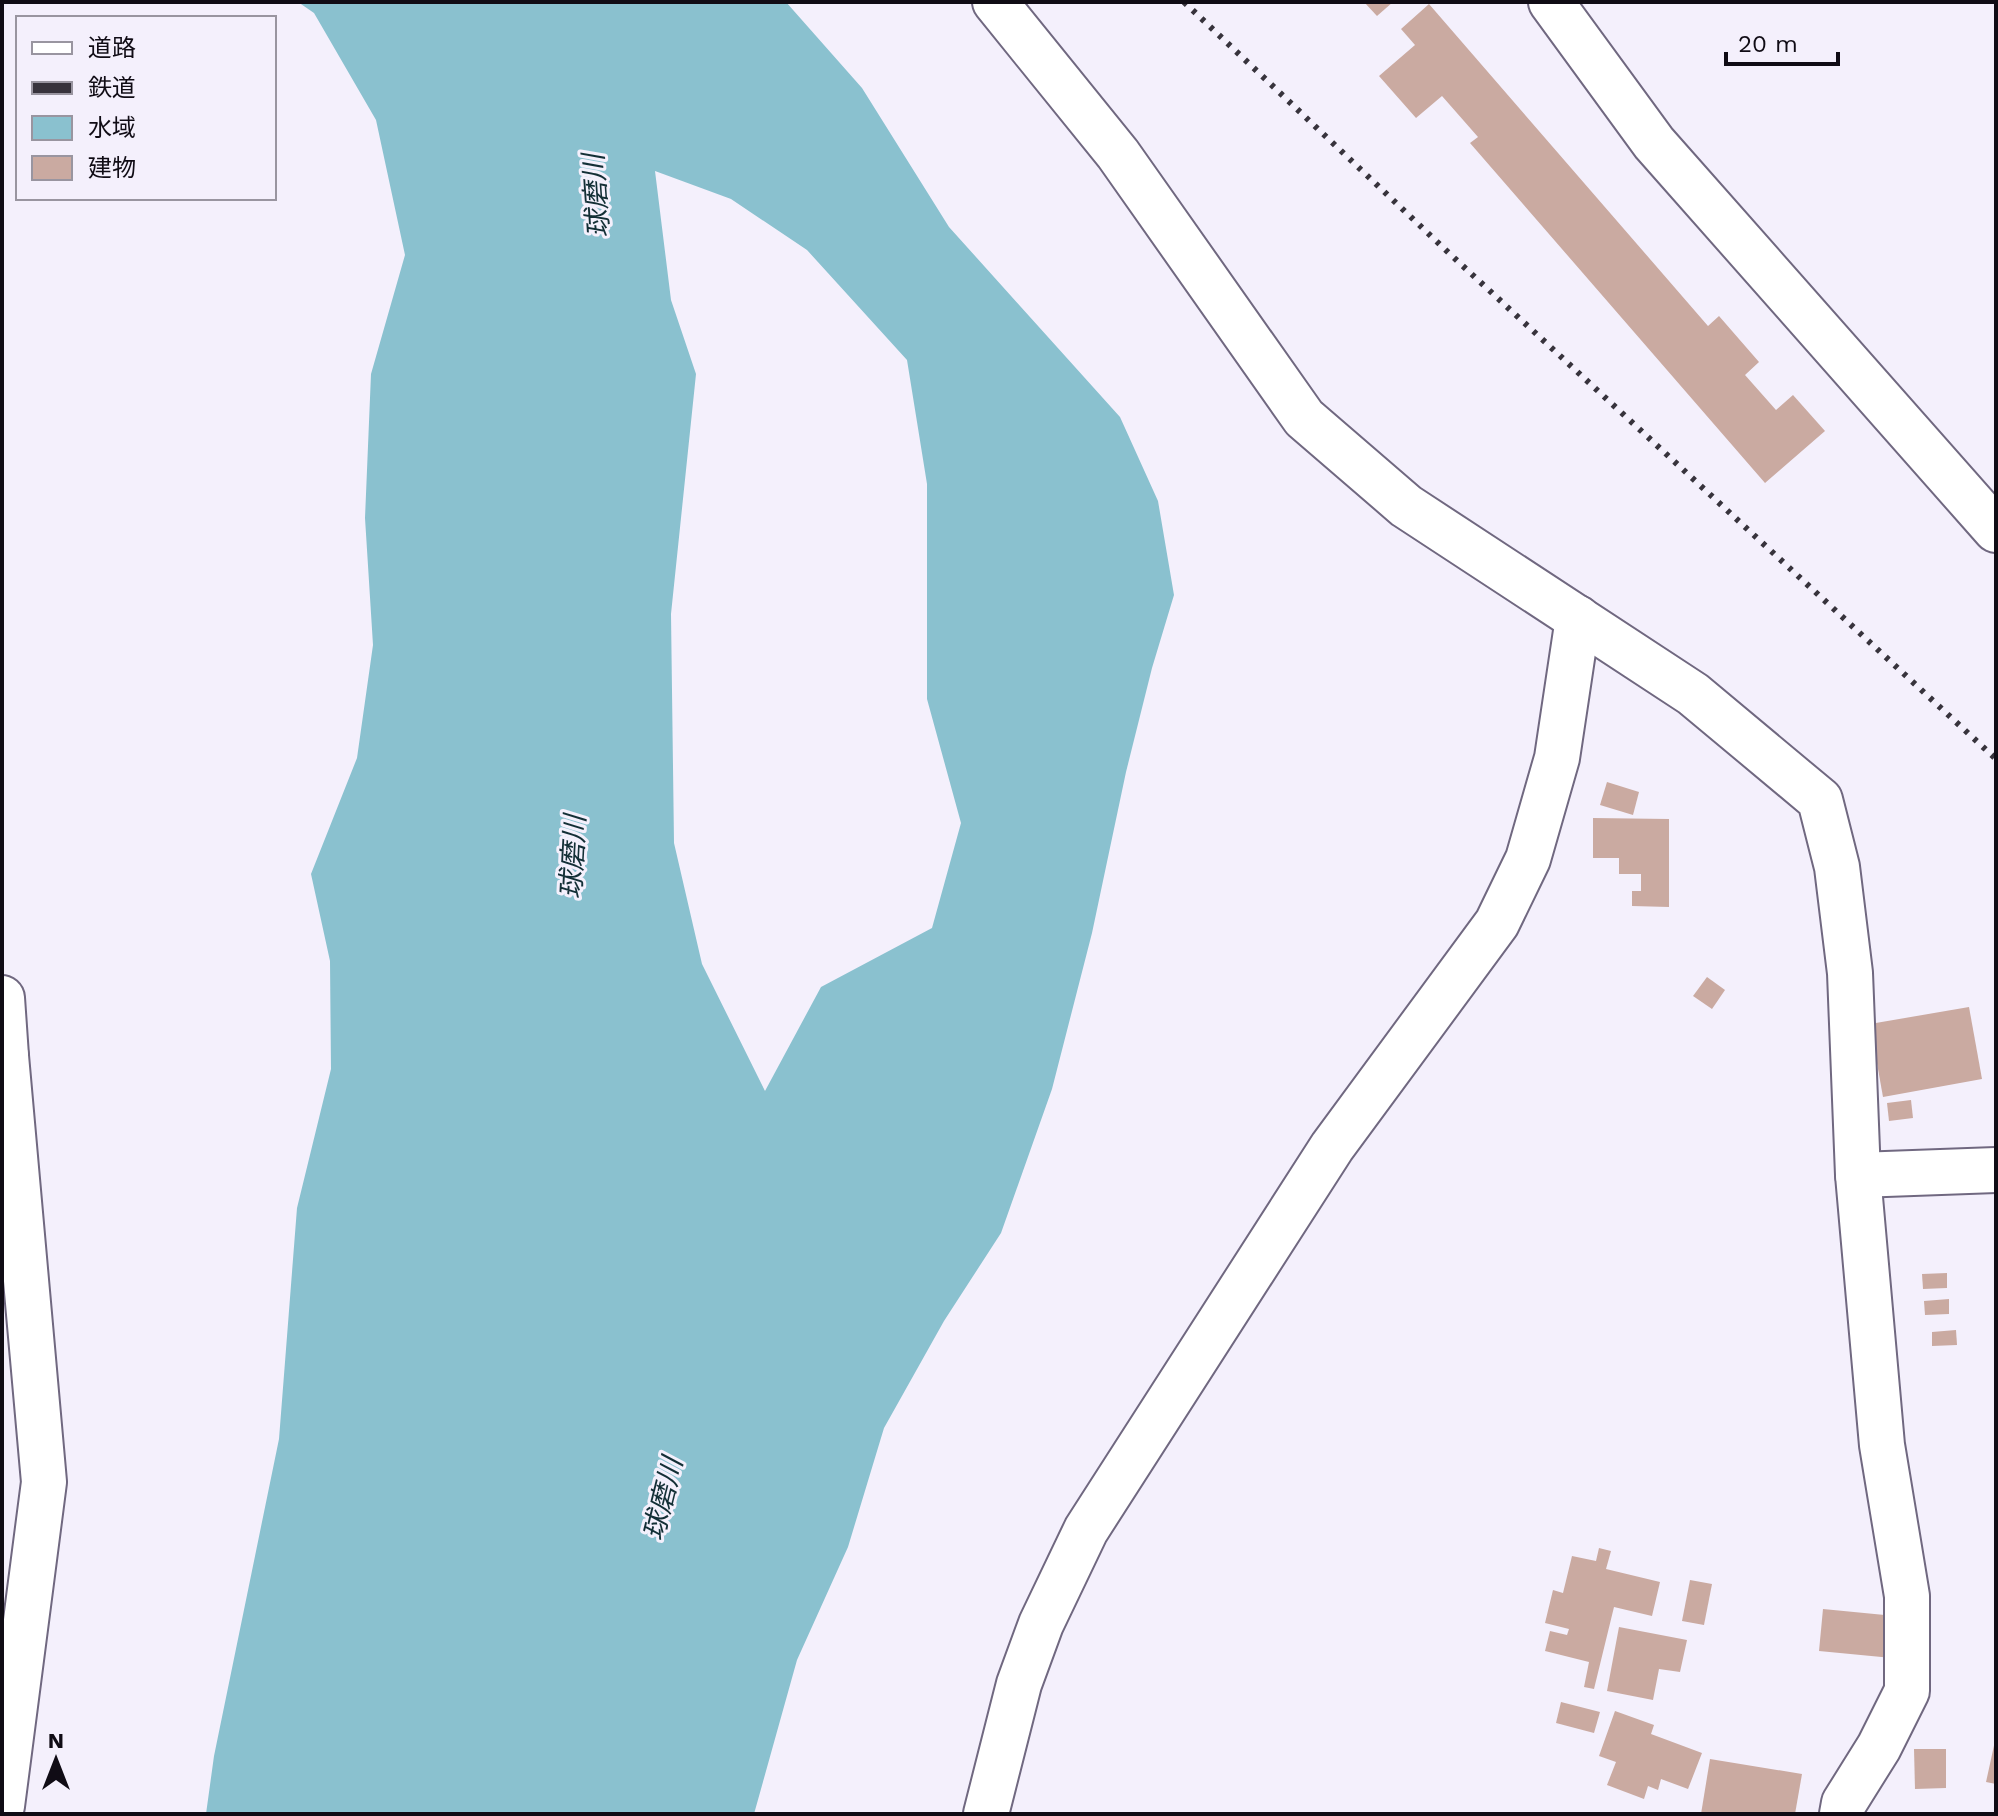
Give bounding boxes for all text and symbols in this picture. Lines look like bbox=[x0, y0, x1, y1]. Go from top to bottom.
legend bbox=[16, 16, 276, 200]
scale bar bbox=[1726, 16, 1838, 66]
text: 20 m bbox=[1738, 30, 1798, 58]
text: 道路 bbox=[88, 34, 136, 62]
text: 鉄道 bbox=[88, 74, 136, 102]
text: 水域 bbox=[88, 114, 136, 142]
water label: 球磨川 bbox=[576, 150, 615, 239]
text: 建物 bbox=[88, 154, 136, 182]
water label: 球磨川 bbox=[554, 811, 592, 900]
water label: 球磨川 bbox=[637, 1451, 690, 1544]
north arrow bbox=[16, 1720, 96, 1800]
text: N bbox=[48, 1728, 64, 1753]

